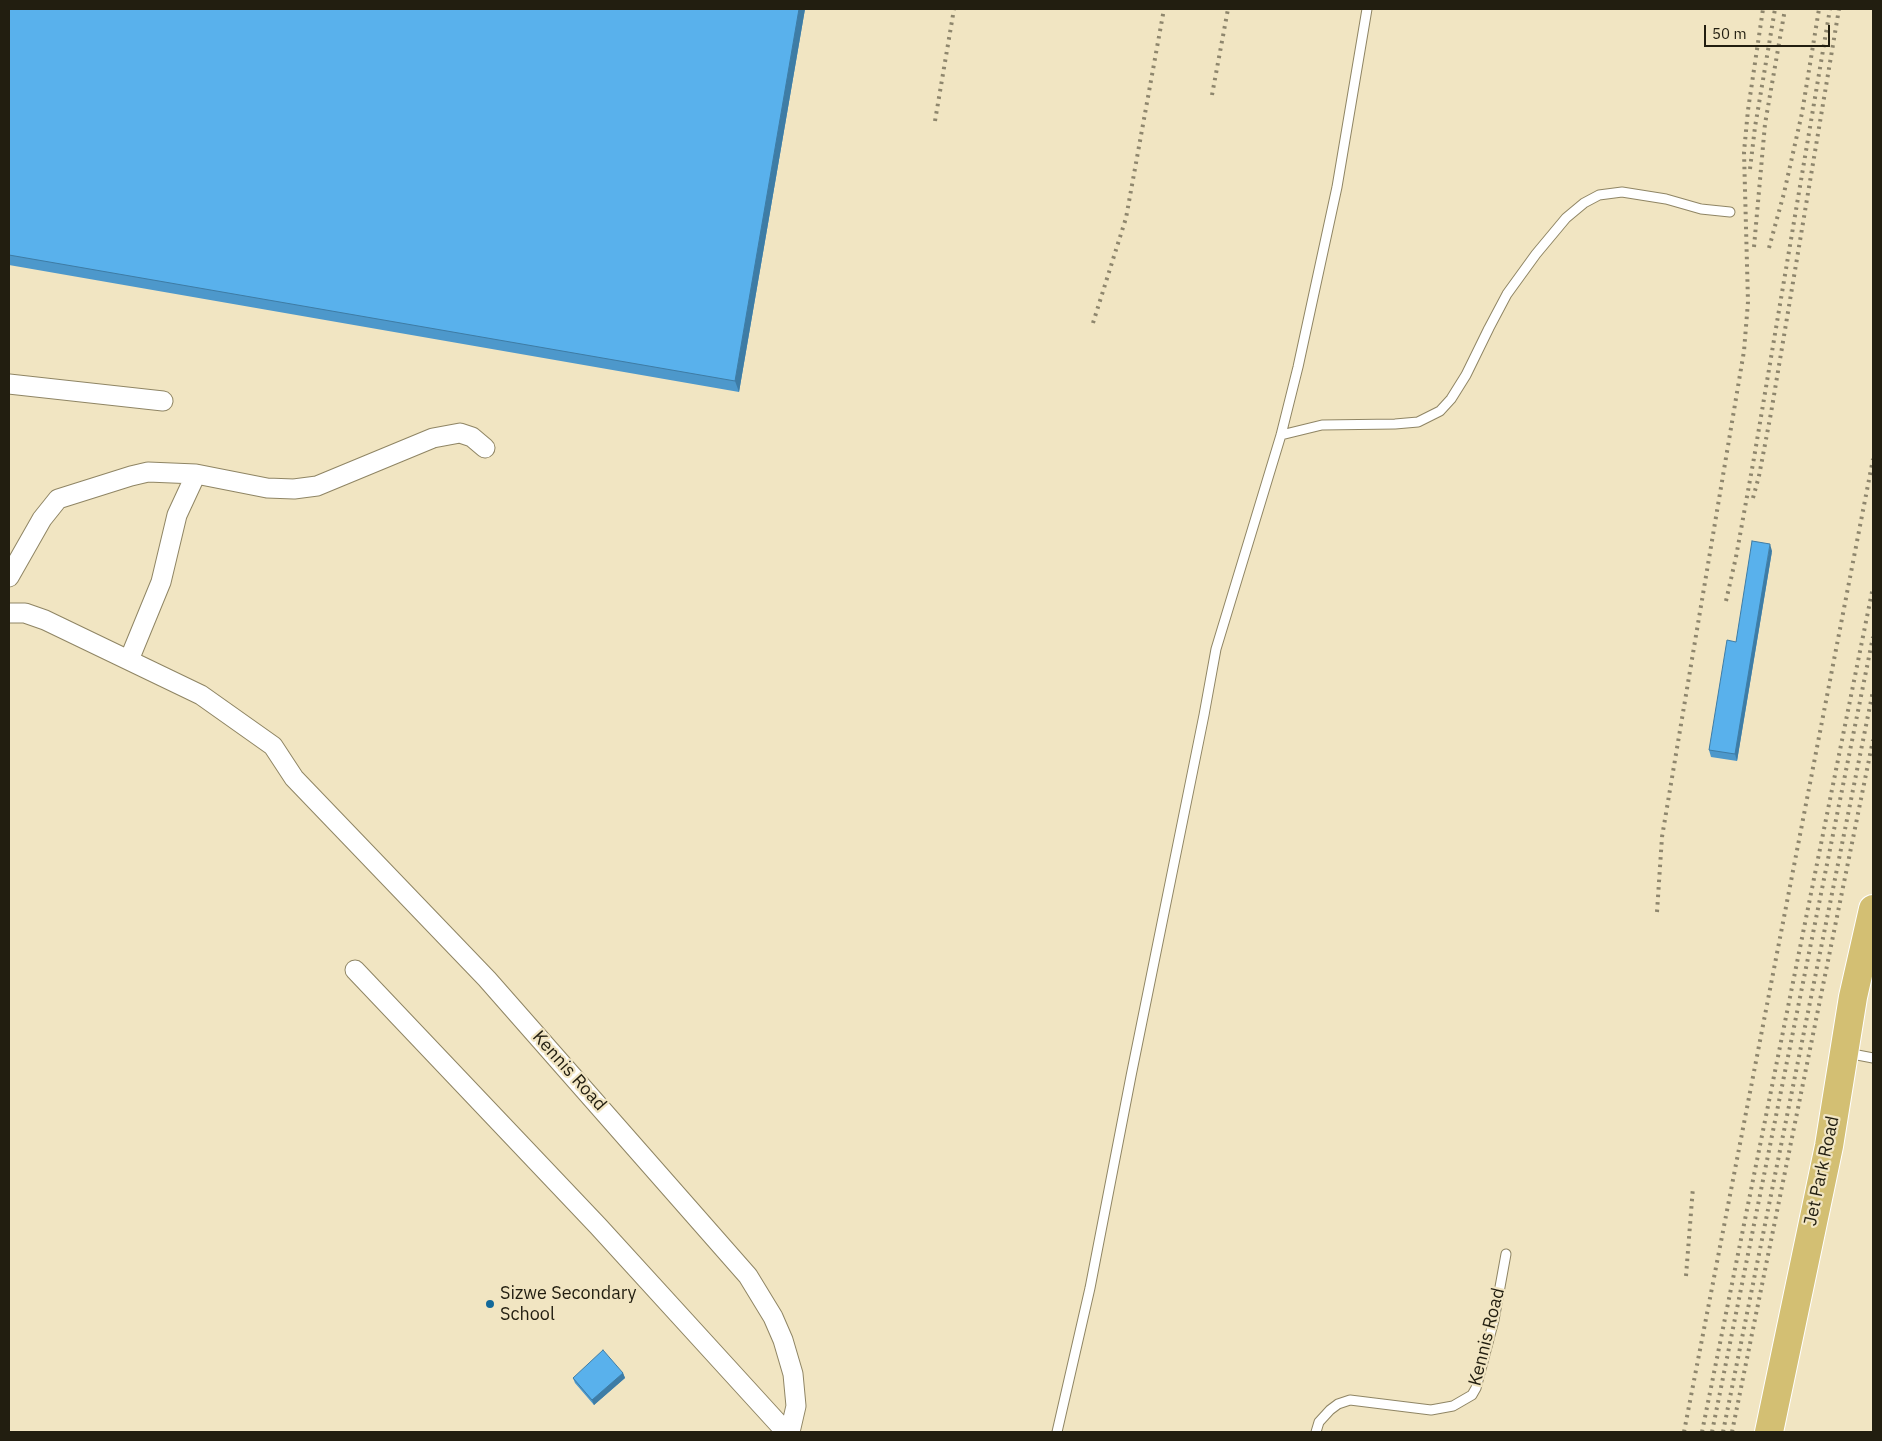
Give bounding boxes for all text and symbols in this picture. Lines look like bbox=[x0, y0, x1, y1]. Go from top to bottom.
scale bar bbox=[1707, 15, 1833, 47]
text: 50 m bbox=[1712, 24, 1747, 43]
street label: Kennis Road bbox=[527, 1027, 611, 1115]
street label: Jet Park Road bbox=[1800, 1114, 1844, 1228]
place label: Sizwe Secondary School bbox=[500, 1283, 637, 1326]
street label: Kennis Road bbox=[1464, 1286, 1510, 1388]
marker: Sizwe Secondary School bbox=[484, 1298, 496, 1310]

